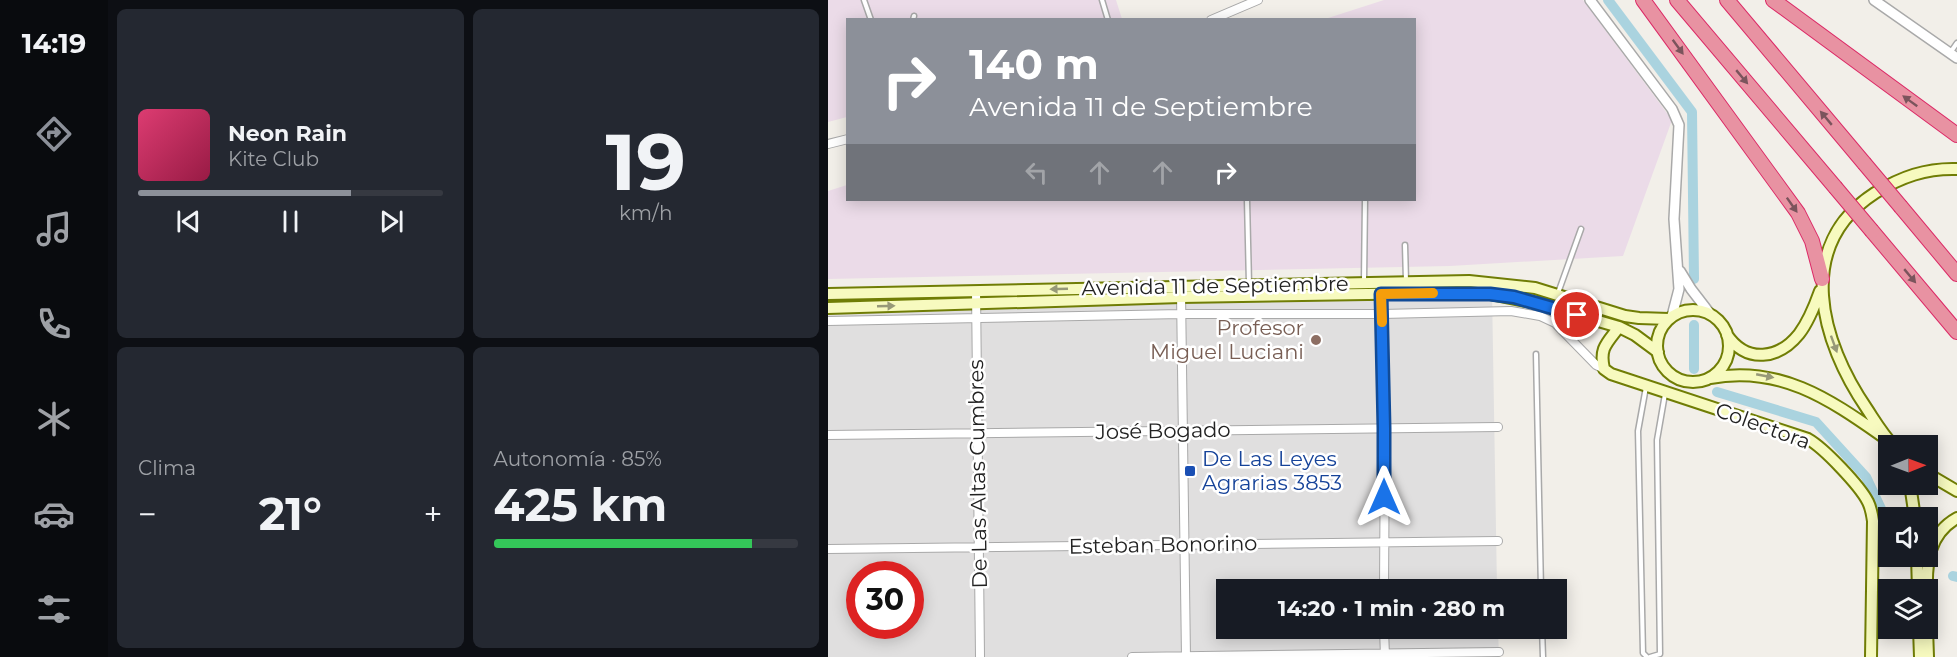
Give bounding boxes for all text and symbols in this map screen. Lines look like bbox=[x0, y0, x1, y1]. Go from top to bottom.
text: 14:19 bbox=[22, 27, 86, 60]
text: 140 m bbox=[969, 38, 1099, 90]
one-way arrow bbox=[1671, 40, 1683, 55]
icon: right bbox=[870, 42, 948, 120]
one-way arrow bbox=[1735, 69, 1748, 84]
text: Avenida 11 de Septiembre bbox=[969, 90, 1313, 123]
one-way arrow bbox=[1903, 95, 1918, 107]
one-way arrow bbox=[1820, 110, 1833, 126]
icon: directions bbox=[33, 113, 75, 155]
text: 19 bbox=[606, 114, 686, 210]
text: Neon Rain bbox=[228, 120, 347, 147]
text: Kite Club bbox=[228, 147, 319, 171]
icon: left bbox=[1020, 156, 1053, 189]
icon: ahead bbox=[1083, 156, 1116, 189]
icon: ahead bbox=[1146, 156, 1179, 189]
icon: right bbox=[1209, 156, 1242, 189]
one-way arrow bbox=[1786, 197, 1798, 213]
text: km/h bbox=[619, 201, 672, 225]
icon: previous bbox=[172, 205, 205, 238]
icon: pause bbox=[274, 205, 307, 238]
icon: next bbox=[375, 205, 408, 238]
icon: music bbox=[33, 208, 75, 250]
one-way arrow bbox=[1903, 268, 1916, 283]
street label: Avenida 11 de Septiembre bbox=[1081, 271, 1349, 300]
one-way arrow bbox=[1050, 284, 1069, 294]
pin bbox=[1551, 289, 1602, 340]
icon: arrive bbox=[1560, 298, 1593, 331]
one-way arrow bbox=[877, 301, 896, 311]
icon: phone bbox=[33, 303, 75, 345]
place label: Profesor Miguel Luciani bbox=[1150, 315, 1304, 364]
marker: Profesor Miguel Luciani bbox=[1309, 333, 1323, 347]
one-way arrow bbox=[1829, 335, 1839, 353]
street label: De Las Altas Cumbres bbox=[963, 359, 992, 589]
one-way arrow bbox=[1755, 372, 1774, 381]
street label: Colectora bbox=[1712, 397, 1814, 454]
icon: climate bbox=[33, 398, 75, 440]
street label: José Bogado bbox=[1094, 417, 1231, 444]
north arrow bbox=[1878, 435, 1938, 495]
map controls bbox=[1878, 435, 1938, 639]
place label: De Las Leyes Agrarias 3853 bbox=[1202, 446, 1342, 495]
text: Autonomía · 85% bbox=[494, 447, 662, 471]
text: Clima bbox=[138, 456, 196, 480]
marker: De Las Leyes Agrarias 3853 bbox=[1183, 464, 1197, 478]
position arrow bbox=[1352, 465, 1416, 529]
text: 425 km bbox=[494, 477, 667, 532]
text: 21° bbox=[259, 486, 322, 541]
icon: car bbox=[33, 493, 75, 535]
text: − bbox=[138, 494, 157, 534]
text: + bbox=[424, 494, 442, 534]
button: sound bbox=[1878, 507, 1938, 567]
street label: Esteban Bonorino bbox=[1068, 530, 1258, 559]
speed limit sign: 30 bbox=[846, 561, 924, 639]
button: layers bbox=[1878, 579, 1938, 639]
icon: filters bbox=[33, 588, 75, 630]
text: 14:20 · 1 min · 280 m bbox=[1278, 595, 1505, 622]

